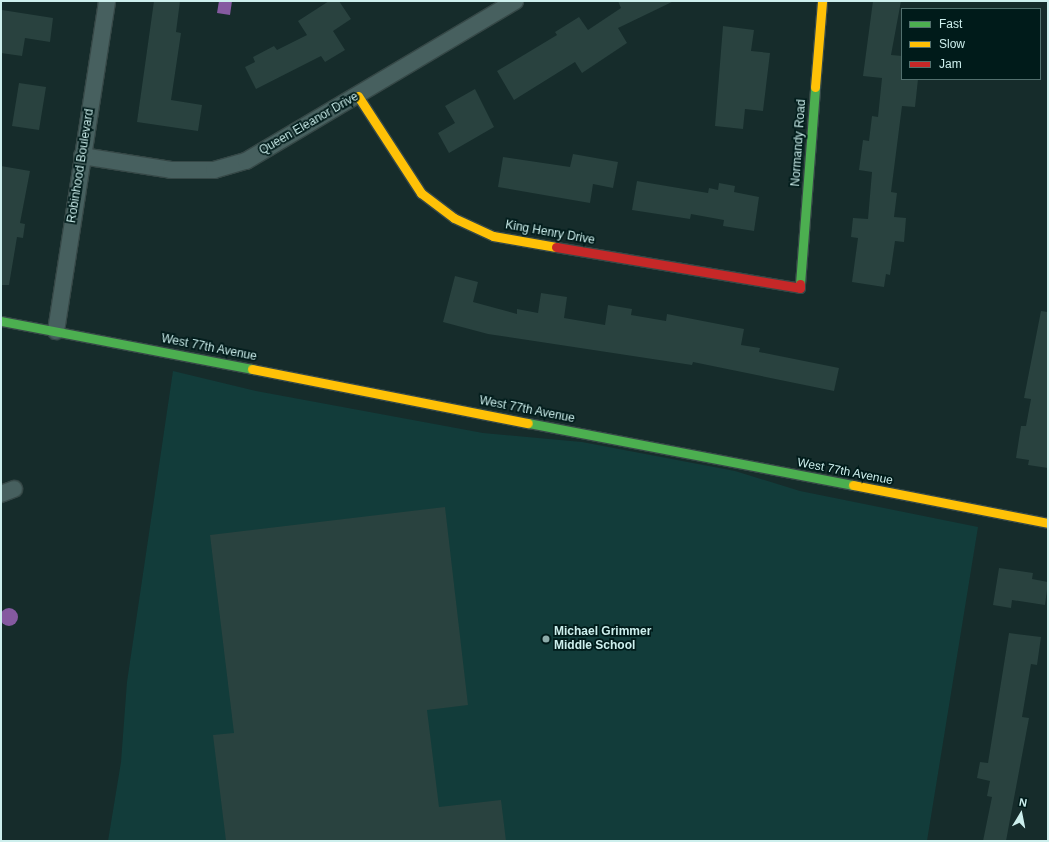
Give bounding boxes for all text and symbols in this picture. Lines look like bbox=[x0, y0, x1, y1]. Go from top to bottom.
legend bbox=[901, 8, 1041, 80]
text: Fast bbox=[939, 17, 962, 31]
text: Slow bbox=[939, 37, 965, 51]
text: Jam bbox=[939, 57, 962, 71]
street label: Queen Eleanor Drive bbox=[257, 90, 361, 158]
street label: Normandy Road bbox=[789, 99, 809, 187]
street label: Robinhood Boulevard bbox=[65, 108, 97, 224]
street label: King Henry Drive bbox=[504, 218, 596, 248]
street label: West 77th Avenue bbox=[160, 332, 258, 364]
street label: West 77th Avenue bbox=[478, 394, 576, 426]
street label: West 77th Avenue bbox=[796, 456, 894, 488]
place label: Michael Grimmer Middle School bbox=[554, 625, 651, 653]
marker: Michael Grimmer Middle School bbox=[541, 634, 551, 644]
north arrow bbox=[1001, 794, 1041, 834]
text: N bbox=[1018, 796, 1028, 809]

